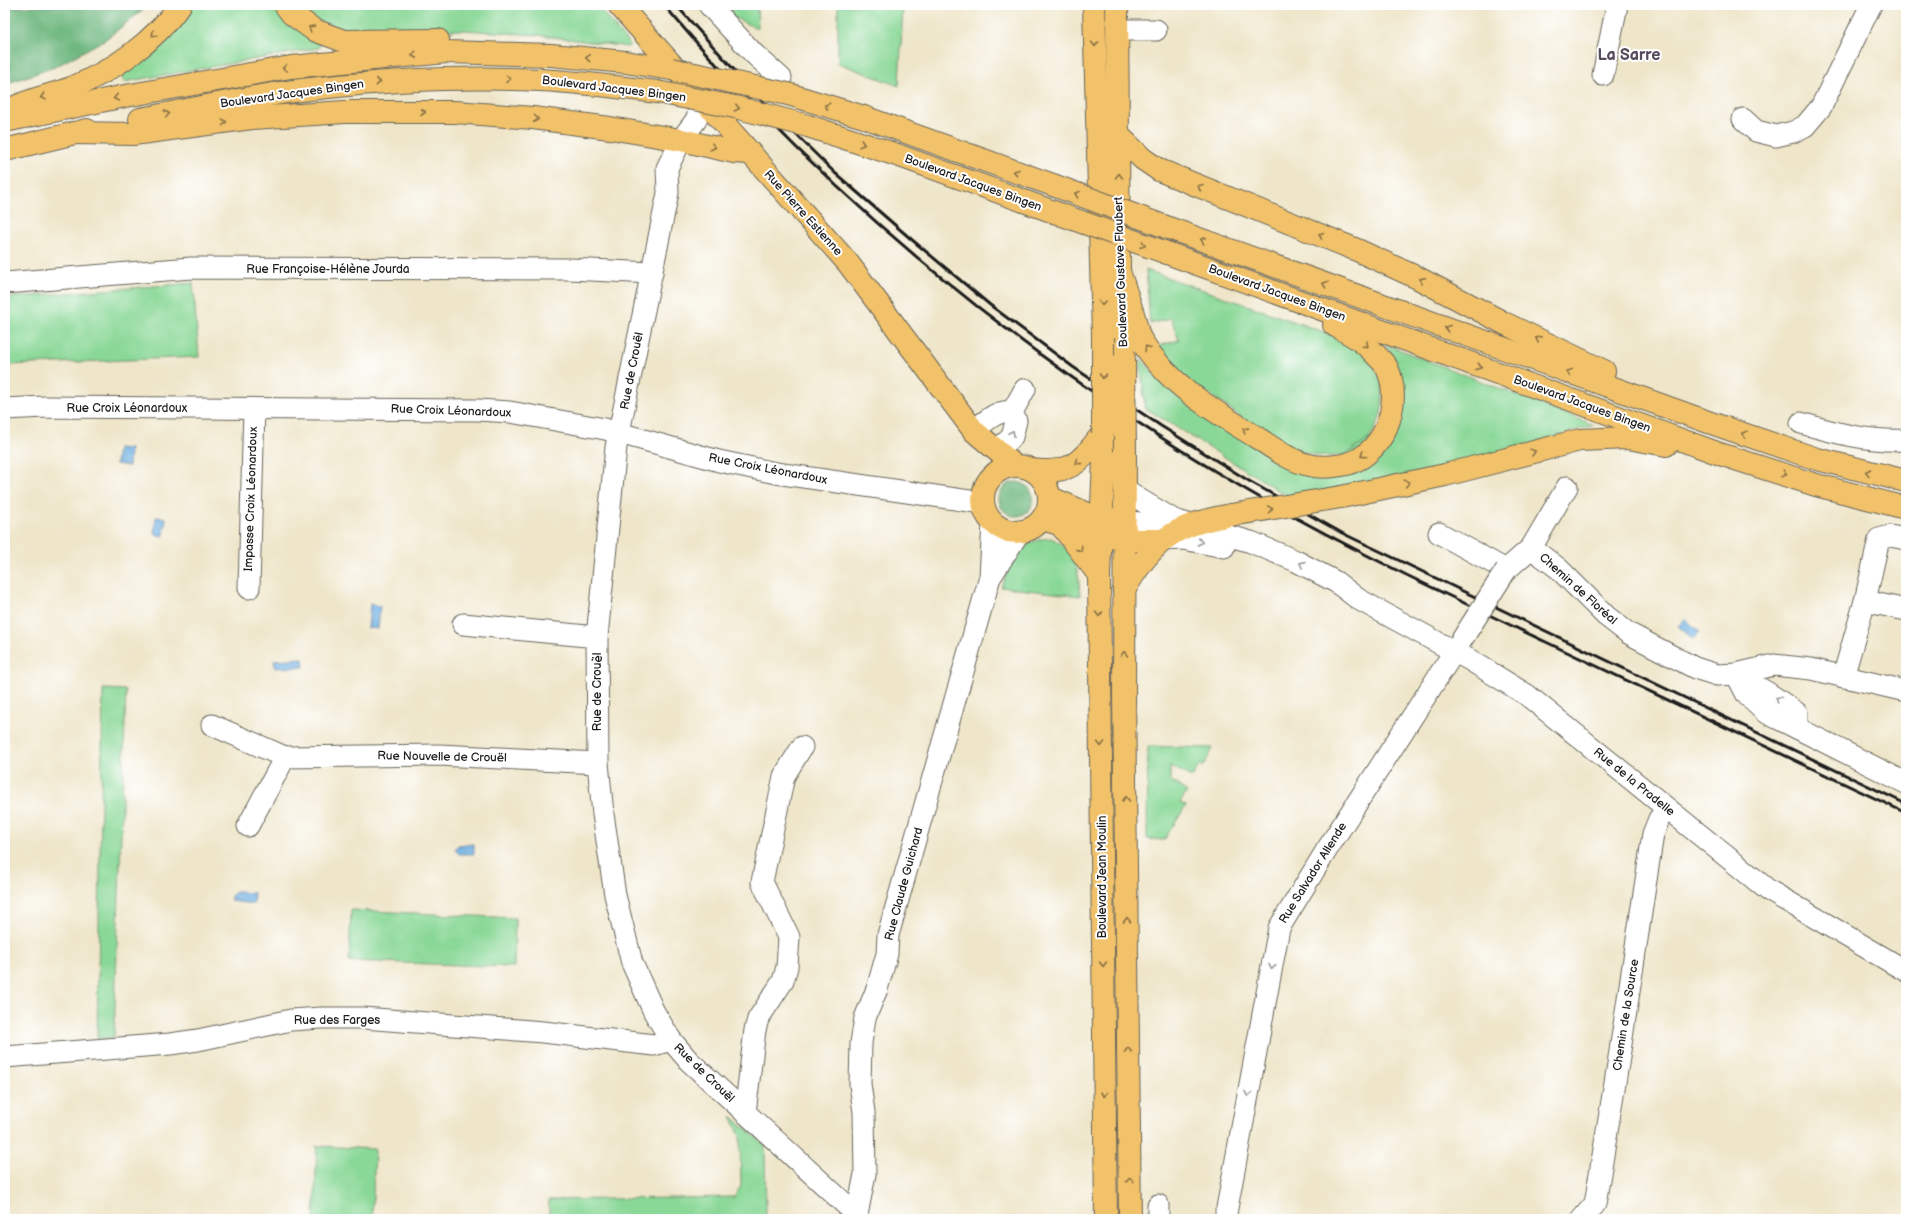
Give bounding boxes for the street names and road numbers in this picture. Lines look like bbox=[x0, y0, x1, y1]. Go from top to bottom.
street label: Boulevard Jacques Bingen bbox=[541, 73, 687, 105]
street label: Boulevard Jacques Bingen bbox=[219, 76, 365, 112]
street label: Boulevard Jacques Bingen bbox=[902, 151, 1044, 215]
street label: Rue Pierre Estienne bbox=[761, 167, 845, 259]
street label: Boulevard Gustave Flaubert bbox=[1111, 196, 1131, 348]
street label: Boulevard Jacques Bingen bbox=[1206, 261, 1348, 325]
street label: Rue Françoise-Hélène Jourda bbox=[246, 262, 410, 277]
street label: Rue de Crouël bbox=[617, 331, 647, 411]
street label: Boulevard Jacques Bingen bbox=[1511, 372, 1653, 436]
street label: Rue Croix Léonardoux bbox=[67, 401, 188, 416]
street label: Rue Croix Léonardoux bbox=[390, 401, 512, 421]
street label: Impasse Croix Léonardoux bbox=[241, 426, 261, 572]
street label: Rue Croix Léonardoux bbox=[707, 450, 829, 488]
street label: Chemin de Floréal bbox=[1536, 550, 1620, 628]
street label: Rue de Crouël bbox=[590, 653, 605, 731]
street label: Rue de la Pradelle bbox=[1590, 745, 1678, 819]
street label: Rue Nouvelle de Crouël bbox=[377, 748, 507, 766]
street label: Boulevard Jean Moulin bbox=[1095, 815, 1110, 939]
street label: Rue Salvador Allende bbox=[1276, 820, 1350, 926]
street label: Rue Claude Guichard bbox=[882, 826, 926, 942]
street label: Chemin de la Source bbox=[1610, 958, 1642, 1072]
street label: Rue des Farges bbox=[294, 1013, 380, 1028]
street label: Rue de Crouël bbox=[670, 1040, 738, 1106]

